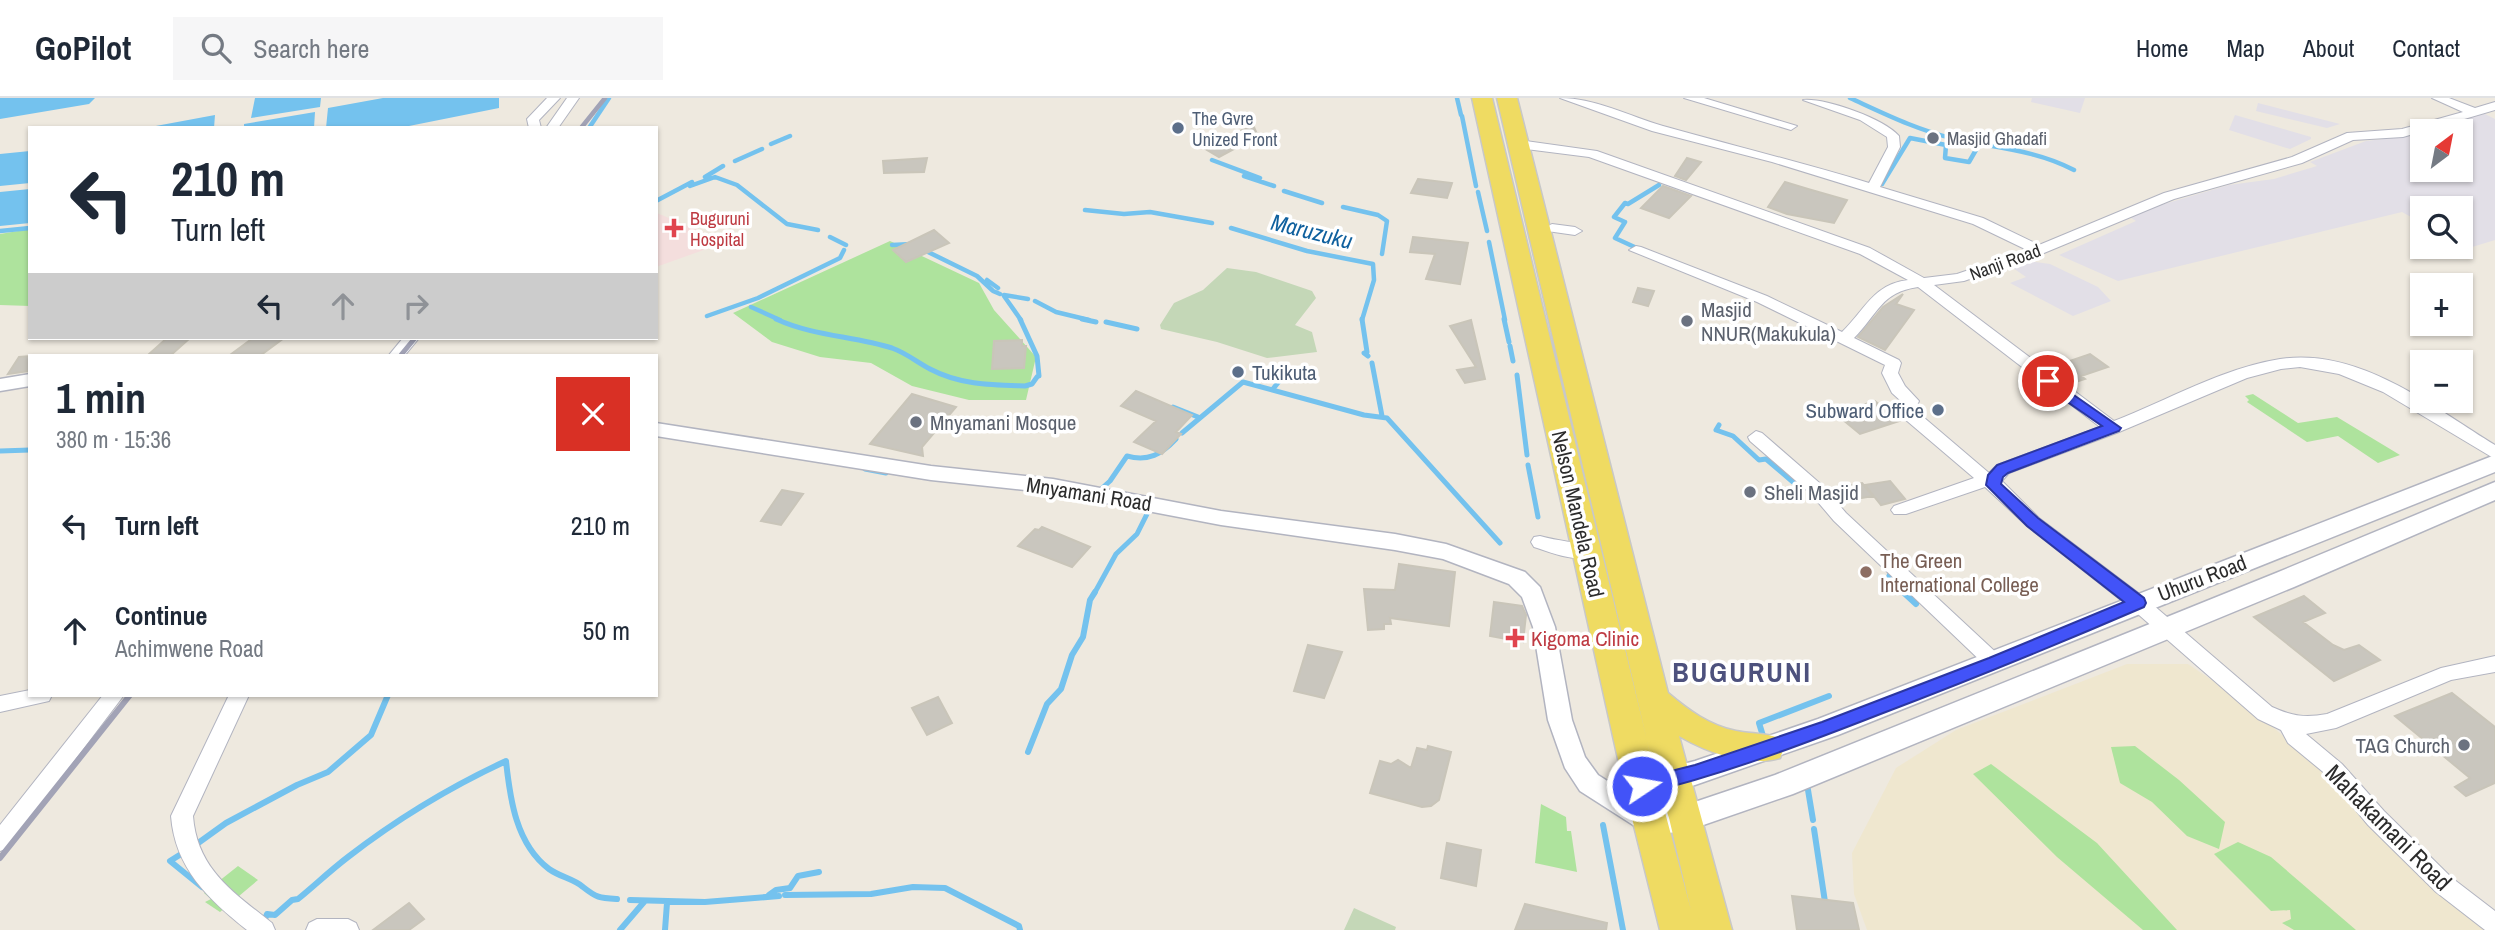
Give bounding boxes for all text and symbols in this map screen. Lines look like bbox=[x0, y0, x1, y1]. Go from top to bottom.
search box bbox=[173, 17, 663, 80]
text: GoPilot bbox=[35, 26, 131, 70]
icon: search bbox=[197, 29, 235, 67]
text: Search here bbox=[253, 31, 369, 66]
text: Home bbox=[2136, 32, 2188, 64]
text: Map bbox=[2226, 32, 2265, 64]
text: About bbox=[2303, 32, 2354, 64]
text: Contact bbox=[2392, 32, 2460, 64]
place label: The Gvre Unized Front bbox=[1192, 106, 1277, 152]
north arrow bbox=[2410, 119, 2473, 182]
map controls bbox=[2410, 119, 2473, 413]
marker: The Gvre Unized Front bbox=[1170, 120, 1186, 136]
place label: Masjid Ghadafi bbox=[1947, 126, 2047, 151]
marker: Masjid Ghadafi bbox=[1925, 130, 1941, 146]
text: 210 m bbox=[171, 145, 285, 211]
icon: left bbox=[56, 154, 147, 245]
button: search bbox=[2410, 196, 2473, 259]
place label: Buguruni Hospital bbox=[690, 206, 750, 252]
water label: Maruzuku bbox=[1268, 206, 1356, 256]
text: Turn left bbox=[171, 208, 265, 251]
marker: Buguruni Hospital bbox=[664, 218, 684, 238]
street label: Nanji Road bbox=[1966, 238, 2044, 286]
button: + bbox=[2410, 273, 2473, 336]
icon: left bbox=[251, 287, 289, 325]
icon: ahead bbox=[324, 287, 362, 325]
icon: right bbox=[397, 287, 435, 325]
place label: Masjid NNUR(Makukula) bbox=[1701, 295, 1836, 348]
marker: Masjid NNUR(Makukula) bbox=[1679, 313, 1695, 329]
button: − bbox=[2410, 350, 2473, 413]
pin bbox=[2018, 351, 2078, 411]
place label: Tukikuta bbox=[1252, 358, 1317, 387]
icon: arrive bbox=[2029, 362, 2067, 400]
marker: Tukikuta bbox=[1230, 364, 1246, 380]
text: 1 min bbox=[56, 370, 146, 426]
button: close bbox=[556, 377, 630, 451]
place label: Subward Office bbox=[1806, 396, 1924, 425]
marker: Subward Office bbox=[1930, 402, 1946, 418]
place label: Mnyamani Mosque bbox=[930, 408, 1076, 437]
marker: Mnyamani Mosque bbox=[908, 414, 924, 430]
text: 380 m · 15:36 bbox=[56, 424, 171, 455]
street label: Nelson Mandela Road bbox=[1545, 428, 1611, 600]
street label: Mnyamani Road bbox=[1024, 470, 1154, 518]
place label: Sheli Masjid bbox=[1764, 478, 1859, 507]
marker: Sheli Masjid bbox=[1742, 484, 1758, 500]
icon: left bbox=[56, 507, 94, 545]
text: Turn left bbox=[115, 508, 199, 543]
text: 210 m bbox=[571, 508, 630, 543]
place label: The Green International College bbox=[1880, 546, 2039, 599]
street label: Uhuru Road bbox=[2153, 548, 2251, 608]
marker: The Green International College bbox=[1858, 564, 1874, 580]
text: Continue bbox=[115, 598, 207, 633]
icon: ahead bbox=[56, 612, 94, 650]
text: 50 m bbox=[583, 613, 630, 648]
place label: Kigoma Clinic bbox=[1531, 624, 1639, 653]
marker: Kigoma Clinic bbox=[1505, 628, 1525, 648]
text: Achimwene Road bbox=[115, 633, 264, 664]
district label: BUGURUNI bbox=[1672, 653, 1812, 691]
place label: TAG Church bbox=[2356, 731, 2450, 760]
marker: TAG Church bbox=[2456, 737, 2472, 753]
position arrow bbox=[1605, 749, 1679, 823]
street label: Mahakamani Road bbox=[2319, 757, 2459, 897]

